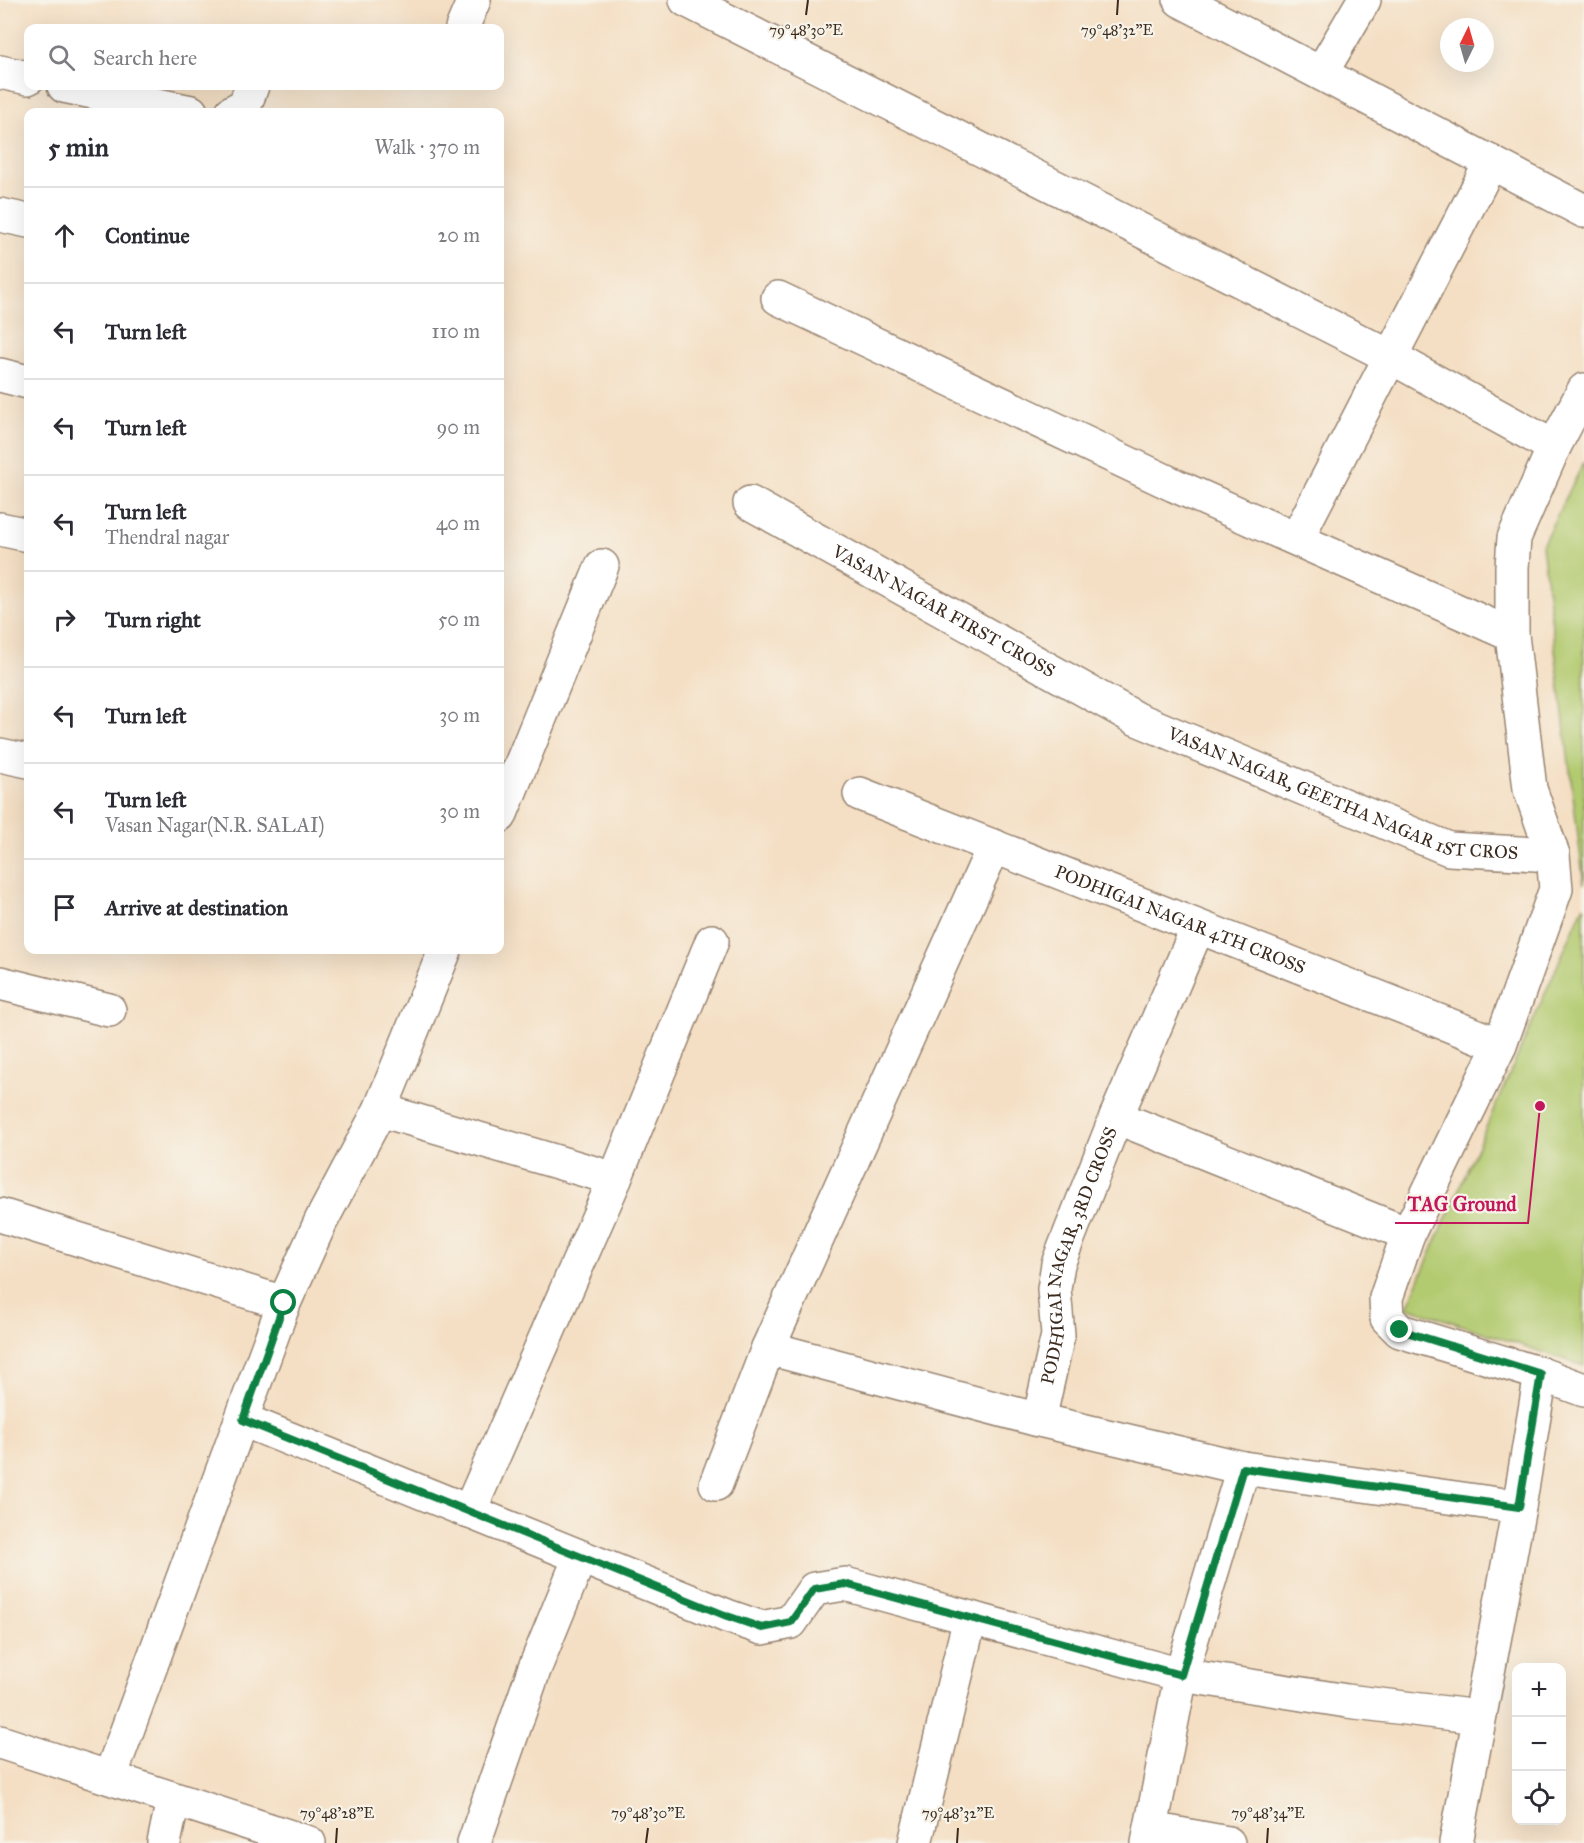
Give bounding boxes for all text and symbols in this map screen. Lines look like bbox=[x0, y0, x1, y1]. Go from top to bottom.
north arrow bbox=[1440, 18, 1494, 72]
text: 79°48'30"E bbox=[769, 21, 843, 39]
text: 79°48'32"E bbox=[1081, 21, 1154, 39]
search box bbox=[24, 24, 504, 90]
icon: search bbox=[45, 41, 78, 74]
text: Search here bbox=[93, 44, 197, 71]
text: 5 min bbox=[48, 131, 109, 163]
text: Walk · 370 m bbox=[374, 135, 480, 159]
icon: ahead bbox=[48, 219, 81, 252]
text: Continue bbox=[105, 222, 190, 249]
text: 20 m bbox=[437, 223, 480, 247]
icon: left bbox=[48, 315, 81, 348]
text: Turn left bbox=[105, 318, 187, 345]
text: 110 m bbox=[432, 319, 480, 343]
icon: left bbox=[48, 411, 81, 444]
text: Turn left bbox=[105, 414, 187, 441]
text: 90 m bbox=[437, 415, 480, 439]
text: Turn left bbox=[105, 498, 187, 525]
icon: left bbox=[48, 507, 81, 540]
text: 40 m bbox=[436, 511, 480, 535]
text: Thendral nagar bbox=[105, 525, 229, 549]
street label: VASAN NAGAR FIRST CROSS bbox=[828, 540, 1059, 682]
icon: right bbox=[48, 603, 81, 636]
text: Turn right bbox=[105, 606, 201, 633]
text: 50 m bbox=[438, 607, 480, 631]
icon: left bbox=[48, 699, 81, 732]
text: Turn left bbox=[105, 702, 187, 729]
text: 30 m bbox=[439, 703, 480, 727]
street label: VASAN NAGAR, GEETHA NAGAR 1ST CROS bbox=[1164, 722, 1519, 864]
text: Turn left bbox=[105, 786, 187, 813]
icon: left bbox=[48, 795, 81, 828]
text: 30 m bbox=[439, 799, 480, 823]
text: Vasan Nagar(N.R. SALAI) bbox=[105, 813, 324, 837]
street label: PODHIGAI NAGAR 4TH CROSS bbox=[1052, 861, 1309, 979]
icon: arrive bbox=[48, 891, 81, 924]
text: Arrive at destination bbox=[105, 894, 288, 921]
street label: PODHIGAI NAGAR, 3RD CROSS bbox=[1036, 1124, 1122, 1387]
callout: TAG Ground bbox=[1395, 1185, 1528, 1223]
text: TAG Ground bbox=[1407, 1192, 1517, 1216]
route start bbox=[270, 1289, 296, 1315]
route end bbox=[1386, 1316, 1412, 1342]
map controls bbox=[1512, 1663, 1566, 1825]
button: + bbox=[1512, 1663, 1566, 1717]
button: − bbox=[1512, 1717, 1566, 1771]
button: locate bbox=[1512, 1771, 1566, 1825]
text: 79°48'28"E bbox=[300, 1804, 375, 1822]
text: 79°48'30"E bbox=[611, 1804, 685, 1822]
text: 79°48'32"E bbox=[922, 1804, 995, 1822]
text: 79°48'34"E bbox=[1231, 1804, 1305, 1822]

